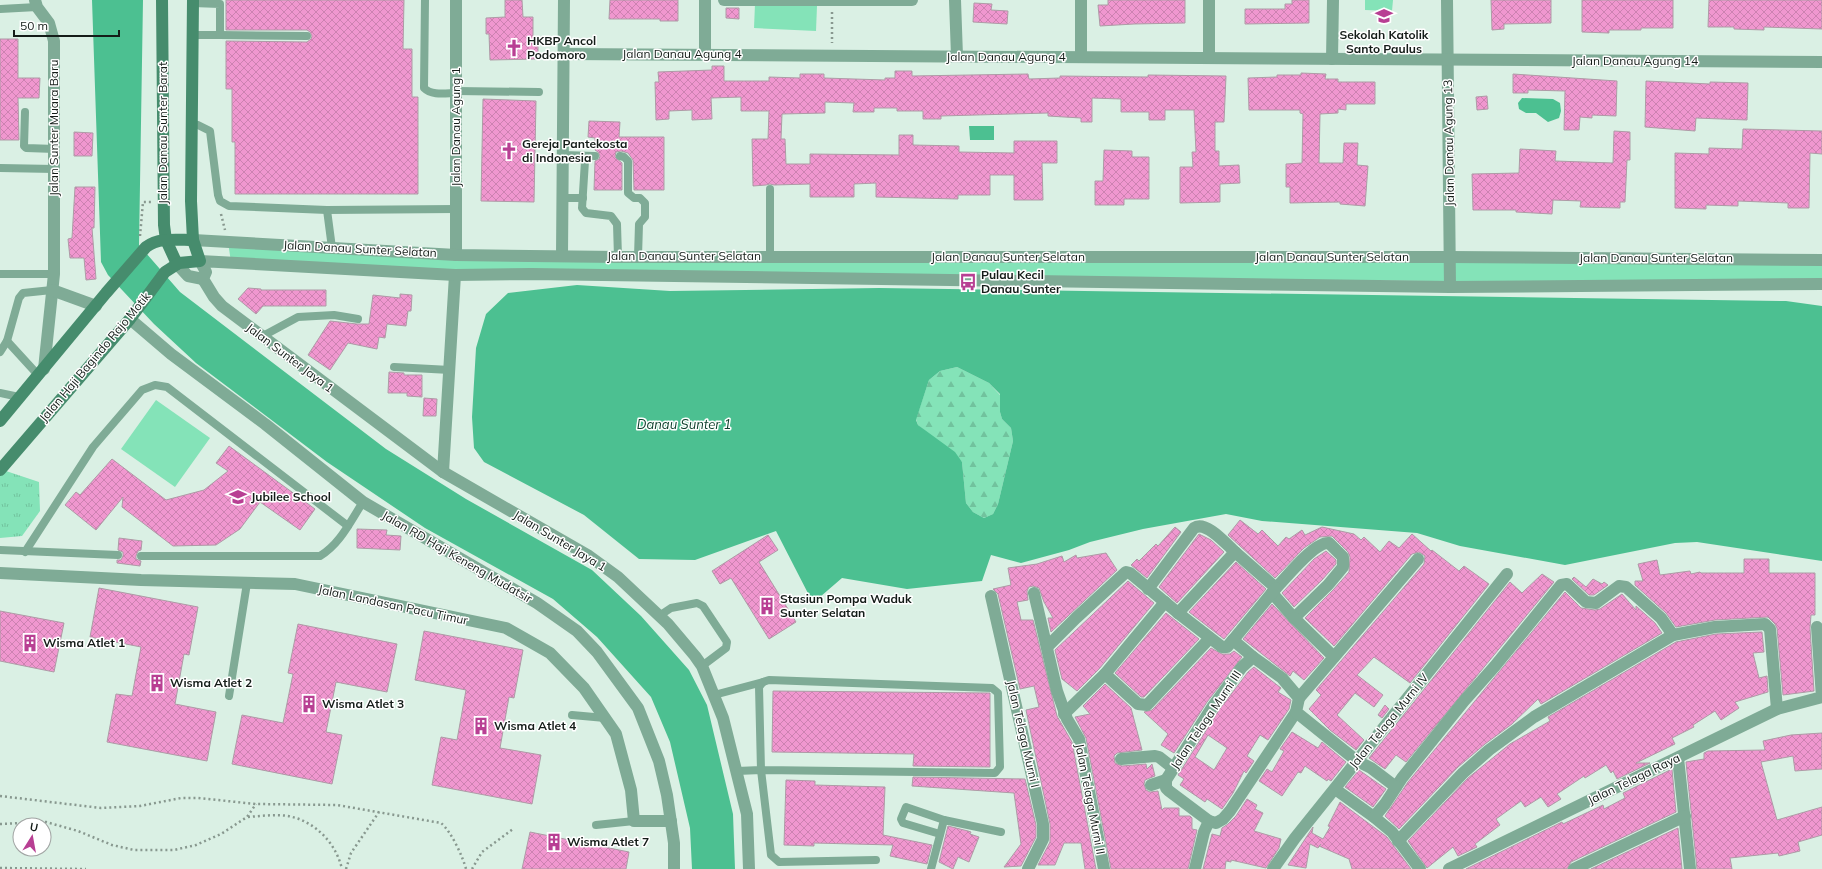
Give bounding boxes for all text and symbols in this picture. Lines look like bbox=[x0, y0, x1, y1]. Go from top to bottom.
school or university icon: Sekolah Katolik Santo Paulus bbox=[1374, 6, 1394, 26]
scale bar bbox=[14, 12, 119, 38]
text: 50 m bbox=[20, 18, 48, 33]
place label: Sekolah Katolik Santo Paulus bbox=[1340, 27, 1429, 56]
place label: HKBP Ancol Podomoro bbox=[527, 33, 596, 62]
church icon: HKBP Ancol Podomoro bbox=[504, 38, 524, 58]
street label: Jalan Danau Agung 4 bbox=[622, 46, 742, 61]
street label: Jalan Danau Agung 4 bbox=[946, 49, 1066, 64]
street label: Jalan Danau Agung 14 bbox=[1572, 53, 1698, 68]
street label: Jalan Sunter Muara Baru bbox=[46, 60, 61, 196]
street label: Jalan Danau Sunter Barat bbox=[155, 62, 170, 204]
street label: Jalan Danau Agung 1 bbox=[448, 67, 463, 187]
street label: Jalan Danau Agung 13 bbox=[1440, 80, 1457, 206]
place label: Gereja Pantekosta di Indonesia bbox=[522, 136, 628, 165]
church icon: Gereja Pantekosta di Indonesia bbox=[499, 141, 519, 161]
street label: Jalan Danau Sunter Selatan bbox=[283, 237, 437, 260]
street label: Jalan Danau Sunter Selatan bbox=[607, 248, 761, 263]
street label: Jalan Danau Sunter Selatan bbox=[931, 249, 1085, 264]
street label: Jalan Danau Sunter Selatan bbox=[1255, 249, 1409, 264]
street label: Jalan Danau Sunter Selatan bbox=[1579, 250, 1733, 265]
place label: Pulau Kecil Danau Sunter bbox=[981, 267, 1061, 296]
bus stop icon: Pulau Kecil Danau Sunter bbox=[958, 272, 978, 292]
street label: Jalan Haji Bagindo Rajo Motik bbox=[36, 288, 154, 425]
street label: Jalan Sunter Jaya 1 bbox=[244, 320, 337, 395]
water label: Danau Sunter 1 bbox=[637, 416, 731, 432]
school or university icon: Jubilee School bbox=[228, 487, 248, 507]
place label: Jubilee School bbox=[251, 489, 331, 504]
street label: Jalan RD Haji Keneng Mudatsir bbox=[379, 507, 536, 606]
street label: Jalan Sunter Jaya 1 bbox=[511, 507, 609, 574]
street label: Jalan Landasan Pacu Timur bbox=[317, 581, 470, 628]
place label: Stasiun Pompa Waduk Sunter Selatan bbox=[780, 591, 912, 620]
building icon: Stasiun Pompa Waduk Sunter Selatan bbox=[757, 596, 777, 616]
building icon: Wisma Atlet 1 bbox=[20, 633, 40, 653]
place label: Wisma Atlet 1 bbox=[43, 635, 125, 650]
street label: Jalan Telaga Murni III bbox=[1167, 668, 1244, 772]
street label: Jalan Telaga Murni IV bbox=[1346, 670, 1432, 771]
building icon: Wisma Atlet 2 bbox=[147, 673, 167, 693]
place label: Wisma Atlet 2 bbox=[170, 675, 252, 690]
street label: Jalan Telaga Murni I bbox=[1004, 679, 1043, 789]
building icon: Wisma Atlet 3 bbox=[299, 694, 319, 714]
place label: Wisma Atlet 3 bbox=[322, 696, 404, 711]
building icon: Wisma Atlet 4 bbox=[471, 716, 491, 736]
place label: Wisma Atlet 4 bbox=[494, 718, 576, 733]
street label: Jalan Telaga Murni II bbox=[1072, 742, 1109, 856]
street label: Jalan Telaga Raya bbox=[1585, 750, 1682, 807]
north arrow bbox=[12, 817, 52, 857]
text: U bbox=[29, 820, 39, 835]
building icon: Wisma Atlet 7 bbox=[544, 832, 564, 852]
place label: Wisma Atlet 7 bbox=[567, 834, 649, 849]

